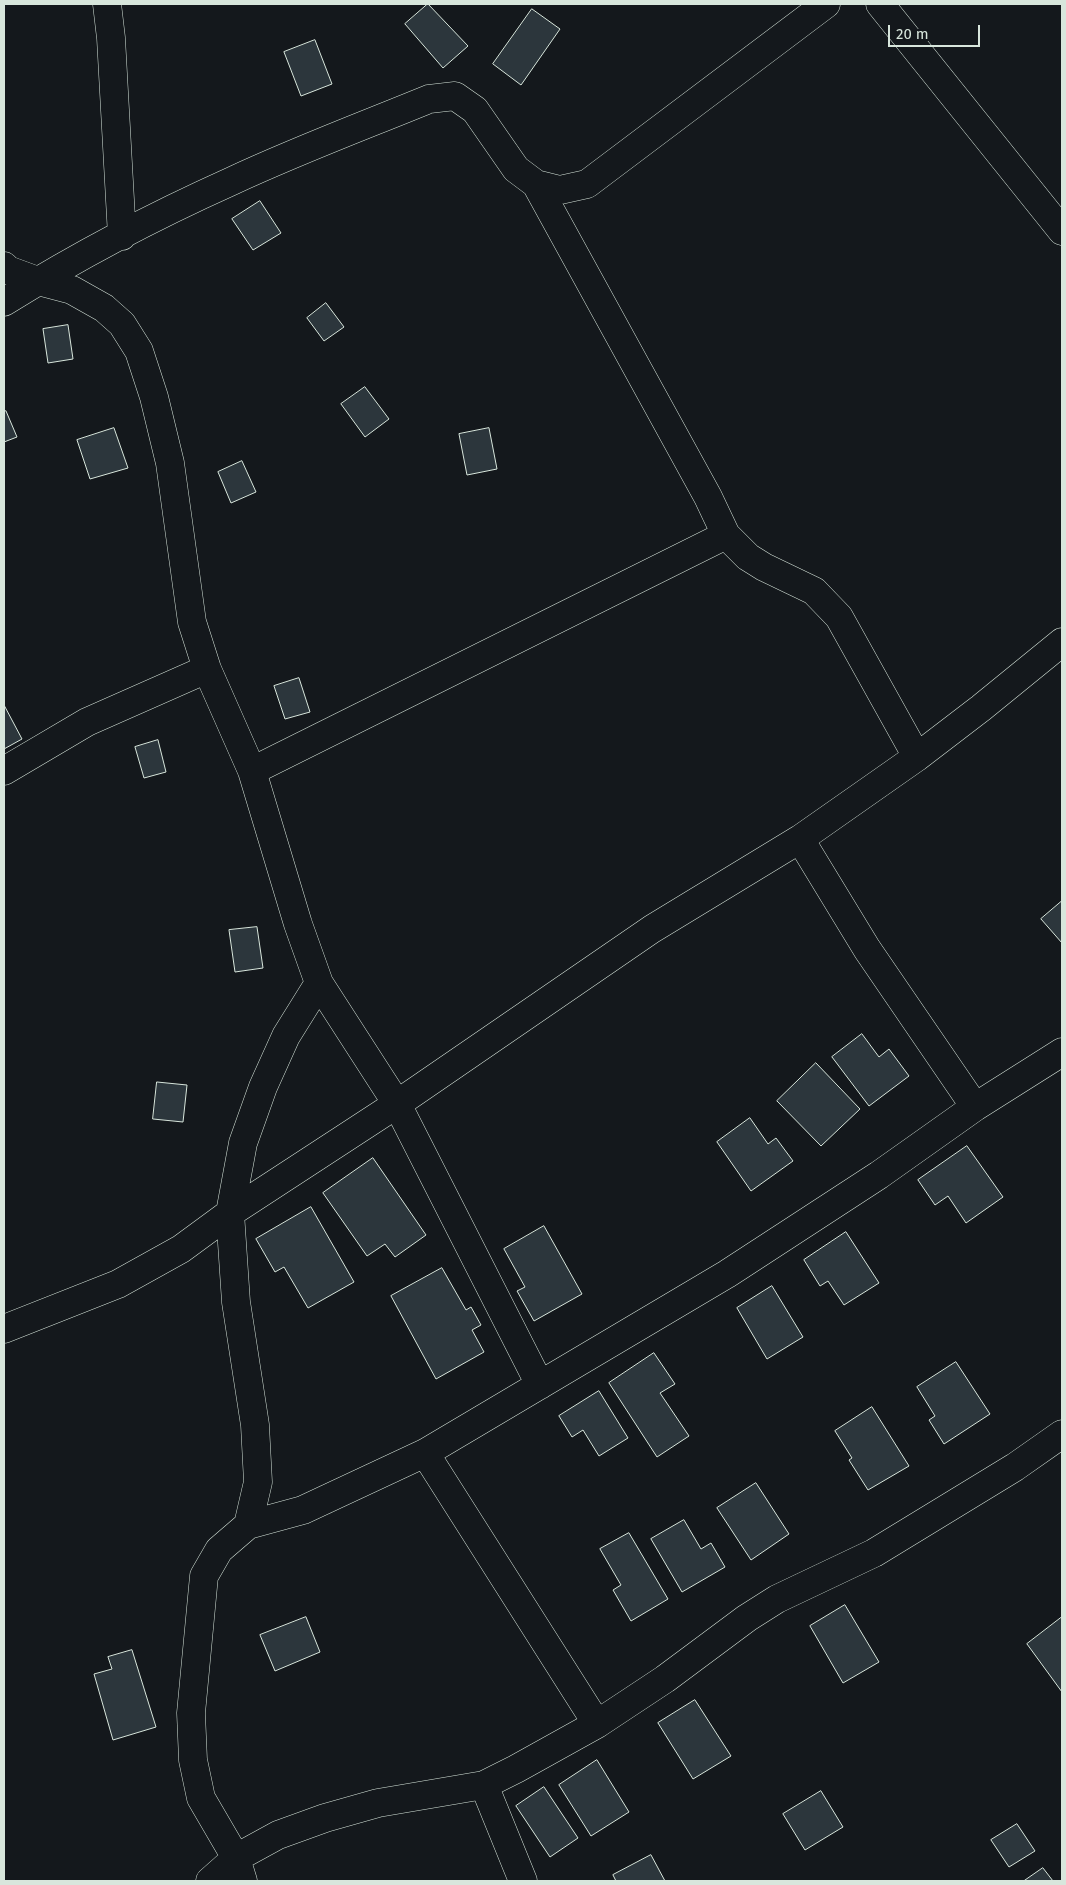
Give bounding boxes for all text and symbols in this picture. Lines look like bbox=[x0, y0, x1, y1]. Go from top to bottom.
scale bar bbox=[891, 15, 984, 47]
text: 20 m bbox=[896, 25, 929, 43]

